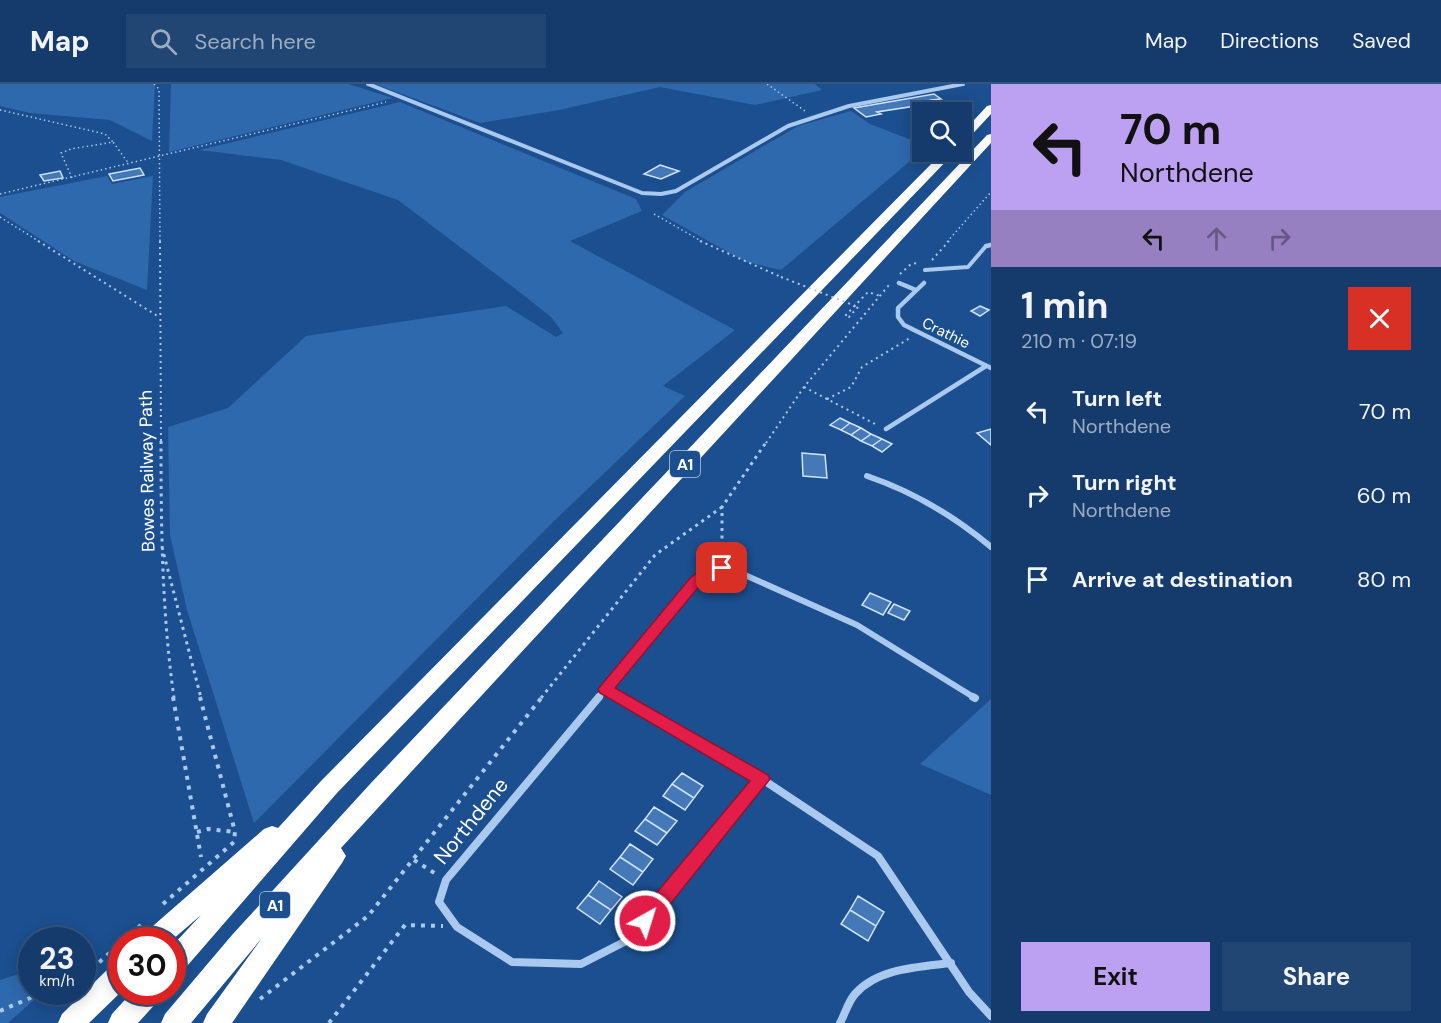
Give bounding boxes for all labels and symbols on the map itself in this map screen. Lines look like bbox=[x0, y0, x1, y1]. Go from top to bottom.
street label: Crathie bbox=[919, 313, 973, 353]
street label: Bowes Railway Path bbox=[134, 390, 160, 552]
road number: A1 bbox=[670, 451, 700, 477]
pin bbox=[696, 542, 747, 593]
street label: Northdene bbox=[427, 772, 515, 870]
position arrow bbox=[613, 889, 677, 953]
road number: A1 bbox=[260, 892, 290, 918]
speed limit sign: 30 bbox=[108, 927, 186, 1005]

